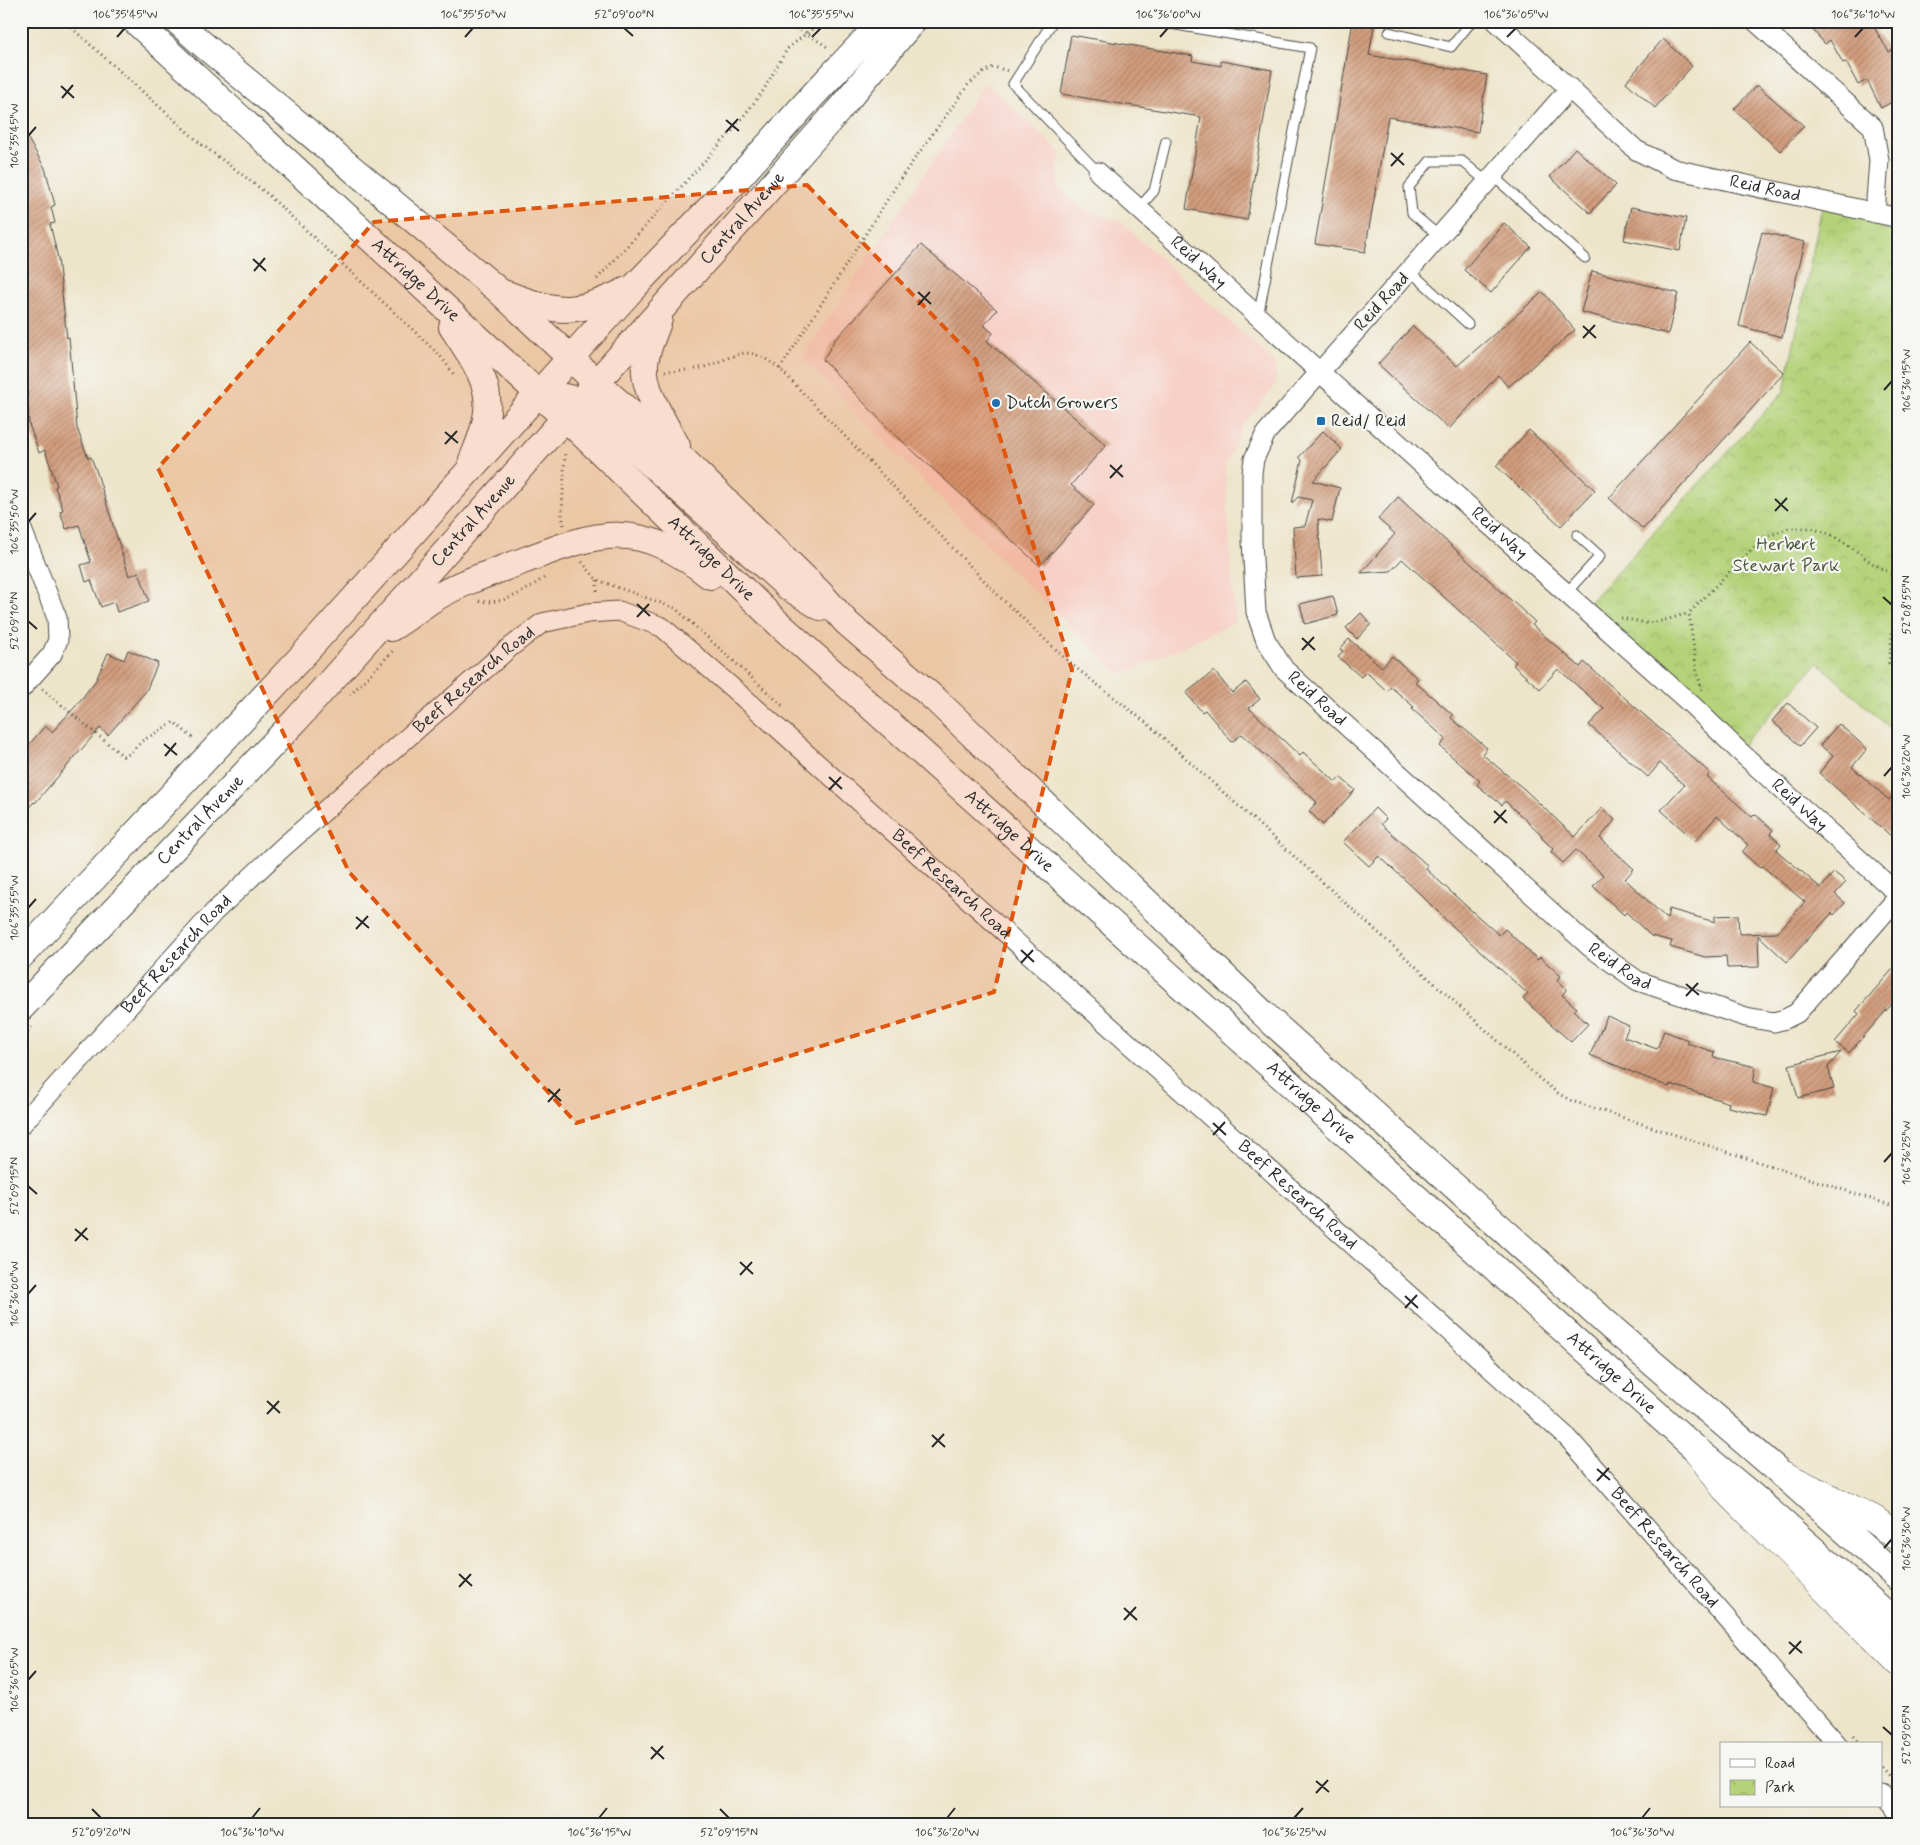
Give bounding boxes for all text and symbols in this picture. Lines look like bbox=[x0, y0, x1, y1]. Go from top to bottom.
text: 106°35'45"W bbox=[93, 7, 158, 23]
text: 106°35'50"W bbox=[440, 7, 506, 23]
text: 52°09'00"N bbox=[594, 7, 654, 23]
text: 106°35'55"W bbox=[788, 7, 854, 23]
text: 106°36'00"W bbox=[1135, 7, 1201, 23]
text: 106°36'05"W bbox=[1484, 7, 1549, 23]
text: 106°36'10"W bbox=[1831, 7, 1895, 23]
text: 106°35'45"W bbox=[7, 103, 23, 168]
street label: Central Avenue bbox=[695, 166, 791, 270]
street label: Reid Road bbox=[1727, 169, 1803, 208]
street label: Reid Way bbox=[1165, 231, 1232, 294]
street label: Attridge Drive bbox=[366, 233, 465, 327]
street label: Reid Road bbox=[1349, 267, 1415, 337]
text: 106°36'15"W bbox=[1899, 349, 1915, 413]
place label: Dutch Growers bbox=[1006, 391, 1118, 415]
marker: Dutch Growers bbox=[990, 397, 1002, 409]
place label: Reid/ Reid bbox=[1331, 409, 1406, 433]
marker: Reid/ Reid bbox=[1315, 415, 1327, 427]
street label: Central Avenue bbox=[425, 469, 521, 572]
text: 106°35'50"W bbox=[7, 489, 23, 555]
street label: Reid Way bbox=[1466, 502, 1533, 565]
street label: Attridge Drive bbox=[662, 511, 760, 607]
park label: Herbert Stewart Park bbox=[1733, 533, 1839, 578]
text: 52°08'55"N bbox=[1899, 575, 1915, 635]
text: 52°09'10"N bbox=[7, 592, 23, 650]
street label: Beef Research Road bbox=[408, 621, 540, 739]
street label: Reid Road bbox=[1282, 666, 1352, 732]
text: 106°36'20"W bbox=[1899, 735, 1915, 799]
street label: Central Avenue bbox=[151, 769, 250, 871]
street label: Reid Way bbox=[1766, 773, 1833, 837]
street label: Attridge Drive bbox=[959, 784, 1059, 878]
street label: Beef Research Road bbox=[886, 824, 1017, 944]
text: 106°35'55"W bbox=[7, 875, 23, 941]
street label: Beef Research Road bbox=[116, 889, 237, 1019]
street label: Reid Road bbox=[1583, 937, 1654, 997]
street label: Attridge Drive bbox=[1261, 1056, 1361, 1150]
text: 106°36'25"W bbox=[1899, 1121, 1915, 1185]
street label: Beef Research Road bbox=[1232, 1135, 1363, 1255]
text: 52°09'15"N bbox=[7, 1157, 23, 1215]
text: 106°36'00"W bbox=[7, 1261, 23, 1327]
street label: Attridge Drive bbox=[1561, 1326, 1662, 1420]
street label: Beef Research Road bbox=[1605, 1482, 1724, 1614]
text: 106°36'30"W bbox=[1899, 1507, 1915, 1571]
text: 106°36'05"W bbox=[7, 1647, 23, 1712]
text: 52°09'05"N bbox=[1899, 1705, 1915, 1765]
legend bbox=[1720, 1742, 1882, 1808]
text: Road bbox=[1765, 1754, 1795, 1774]
text: Park bbox=[1765, 1778, 1795, 1798]
text: 52°09'20"N bbox=[71, 1825, 131, 1841]
text: 106°36'10"W bbox=[220, 1825, 284, 1841]
text: 106°36'15"W bbox=[567, 1825, 631, 1841]
text: 52°09'15"N bbox=[700, 1825, 758, 1841]
text: 106°36'20"W bbox=[915, 1825, 979, 1841]
text: 106°36'25"W bbox=[1262, 1825, 1326, 1841]
text: 106°36'30"W bbox=[1610, 1825, 1674, 1841]

